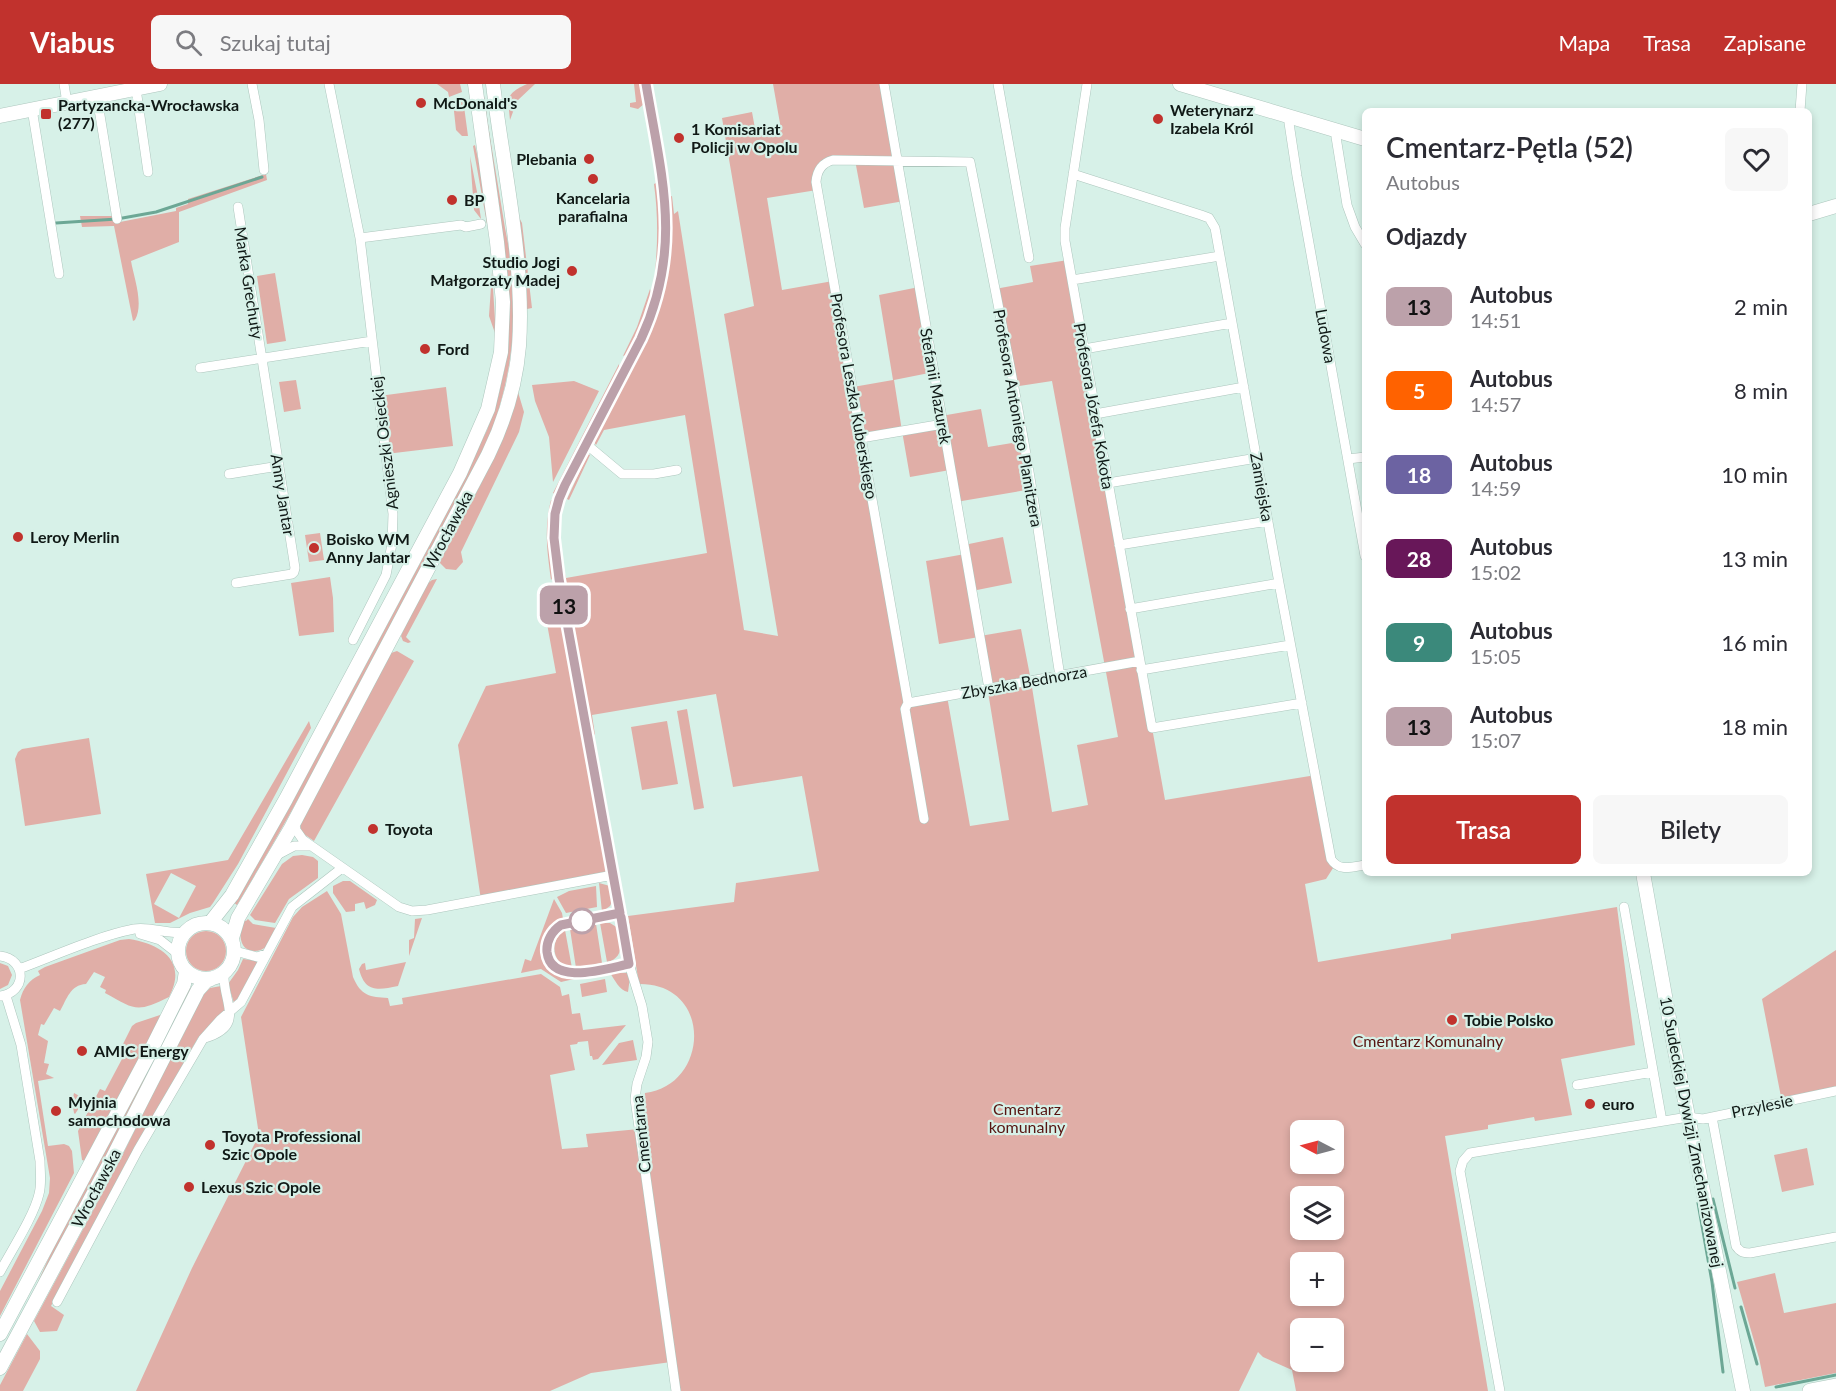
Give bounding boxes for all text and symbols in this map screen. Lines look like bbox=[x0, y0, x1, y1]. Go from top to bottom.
search box bbox=[151, 15, 571, 69]
text: Viabus bbox=[30, 25, 115, 59]
icon: search bbox=[172, 26, 205, 59]
text: Szukaj tutaj bbox=[220, 29, 331, 56]
text: Mapa bbox=[1558, 30, 1610, 55]
text: Trasa bbox=[1643, 30, 1691, 55]
text: Zapisane bbox=[1724, 30, 1806, 55]
place label: McDonald's bbox=[433, 93, 517, 112]
place label: Partyzancka-Wrocławska (277) bbox=[58, 95, 239, 132]
marker: McDonald's bbox=[414, 96, 428, 110]
place label: Weterynarz Izabela Król bbox=[1170, 100, 1254, 137]
marker: Partyzancka-Wrocławska (277) bbox=[39, 107, 53, 121]
marker: Weterynarz Izabela Król bbox=[1151, 112, 1165, 126]
place label: 1 Komisariat Policji w Opolu bbox=[691, 119, 798, 156]
button: heart bbox=[1725, 128, 1788, 191]
text: Cmentarz-Pętla (52) bbox=[1386, 130, 1633, 164]
marker: 1 Komisariat Policji w Opolu bbox=[672, 131, 686, 145]
place label: Plebania bbox=[516, 149, 577, 168]
marker: Plebania bbox=[582, 152, 596, 166]
text: Autobus bbox=[1386, 170, 1460, 194]
marker: Kancelaria parafialna bbox=[586, 172, 600, 186]
place label: Kancelaria parafialna bbox=[556, 188, 630, 225]
place label: BP bbox=[464, 190, 485, 209]
marker: BP bbox=[445, 193, 459, 207]
text: Odjazdy bbox=[1386, 223, 1467, 250]
street label: Marka Grechuty bbox=[231, 225, 268, 341]
place label: Studio Jogi Małgorzaty Madej bbox=[430, 252, 560, 289]
marker: Studio Jogi Małgorzaty Madej bbox=[565, 264, 579, 278]
text: Autobus bbox=[1470, 281, 1553, 308]
street label: Profesora Leszka Kuberskiego bbox=[827, 291, 882, 500]
text: 2 min bbox=[1734, 293, 1788, 320]
text: 13 bbox=[1407, 294, 1431, 319]
street label: Profesora Antoniego Plamitzera bbox=[990, 307, 1047, 528]
street label: Ludowa bbox=[1312, 307, 1341, 365]
text: 14:51 bbox=[1470, 308, 1521, 332]
street label: Profesora Józefa Kokota bbox=[1070, 321, 1118, 491]
street label: Stefanii Mazurek bbox=[917, 326, 956, 446]
place label: Ford bbox=[437, 339, 469, 358]
marker: Ford bbox=[418, 342, 432, 356]
text: Autobus bbox=[1470, 365, 1553, 392]
street label: Agnieszki Osieckiej bbox=[366, 375, 401, 511]
text: 8 min bbox=[1734, 377, 1788, 404]
text: 5 bbox=[1413, 378, 1425, 403]
text: 14:57 bbox=[1470, 392, 1521, 416]
text: Autobus bbox=[1470, 449, 1553, 476]
street label: Zamiejska bbox=[1247, 451, 1278, 523]
street label: Anny Jantar bbox=[268, 453, 299, 537]
text: 10 min bbox=[1721, 461, 1788, 488]
text: 18 bbox=[1407, 462, 1431, 487]
text: 14:59 bbox=[1470, 476, 1521, 500]
street label: Wrocławska bbox=[419, 487, 476, 572]
place label: Leroy Merlin bbox=[30, 527, 119, 546]
place label: Boisko WM Anny Jantar bbox=[325, 529, 410, 566]
marker: Leroy Merlin bbox=[11, 530, 25, 544]
text: Autobus bbox=[1470, 533, 1553, 560]
marker: Boisko WM Anny Jantar bbox=[307, 541, 321, 555]
text: 13 min bbox=[1721, 545, 1788, 572]
text: 28 bbox=[1407, 546, 1431, 571]
text: 15:02 bbox=[1470, 560, 1521, 584]
line badge: 13 bbox=[537, 586, 591, 624]
text: 13 bbox=[552, 593, 576, 618]
text: Autobus bbox=[1470, 617, 1553, 644]
text: 16 min bbox=[1721, 629, 1788, 656]
text: 9 bbox=[1413, 630, 1425, 655]
text: 15:05 bbox=[1470, 644, 1521, 668]
street label: Zbyszka Bednorza bbox=[960, 661, 1088, 702]
text: Autobus bbox=[1470, 701, 1553, 728]
text: 18 min bbox=[1721, 713, 1788, 740]
text: 13 bbox=[1407, 714, 1431, 739]
text: 15:07 bbox=[1470, 728, 1521, 752]
button: Trasa bbox=[1386, 795, 1581, 864]
button: Bilety bbox=[1593, 795, 1788, 864]
place label: Toyota bbox=[385, 819, 433, 838]
marker: Toyota bbox=[366, 822, 380, 836]
unlabelled marker bbox=[569, 908, 595, 934]
street label: 10 Sudeckiej Dywizji Zmechanizowanej bbox=[1657, 995, 1728, 1269]
place label: Tobie Polsko bbox=[1464, 1010, 1554, 1029]
marker: Tobie Polsko bbox=[1445, 1013, 1459, 1027]
park label: Cmentarz Komunalny bbox=[1353, 1031, 1504, 1050]
place label: AMIC Energy bbox=[93, 1041, 189, 1060]
marker: AMIC Energy bbox=[75, 1044, 89, 1058]
street label: Przylesie bbox=[1729, 1090, 1794, 1121]
place label: Myjnia samochodowa bbox=[68, 1092, 171, 1129]
place label: euro bbox=[1602, 1094, 1635, 1113]
street label: Cmentarna bbox=[627, 1095, 654, 1174]
marker: euro bbox=[1583, 1097, 1597, 1111]
park label: Cmentarz komunalny bbox=[989, 1099, 1066, 1136]
marker: Myjnia samochodowa bbox=[49, 1104, 63, 1118]
north arrow bbox=[1290, 1120, 1344, 1174]
map controls bbox=[1290, 1120, 1344, 1372]
place label: Toyota Professional Szic Opole bbox=[222, 1126, 361, 1163]
marker: Toyota Professional Szic Opole bbox=[203, 1138, 217, 1152]
street label: Wrocławska bbox=[67, 1145, 124, 1230]
place label: Lexus Szic Opole bbox=[201, 1177, 321, 1196]
marker: Lexus Szic Opole bbox=[182, 1180, 196, 1194]
button: layers bbox=[1290, 1186, 1344, 1240]
button: + bbox=[1290, 1252, 1344, 1306]
button: − bbox=[1290, 1318, 1344, 1372]

